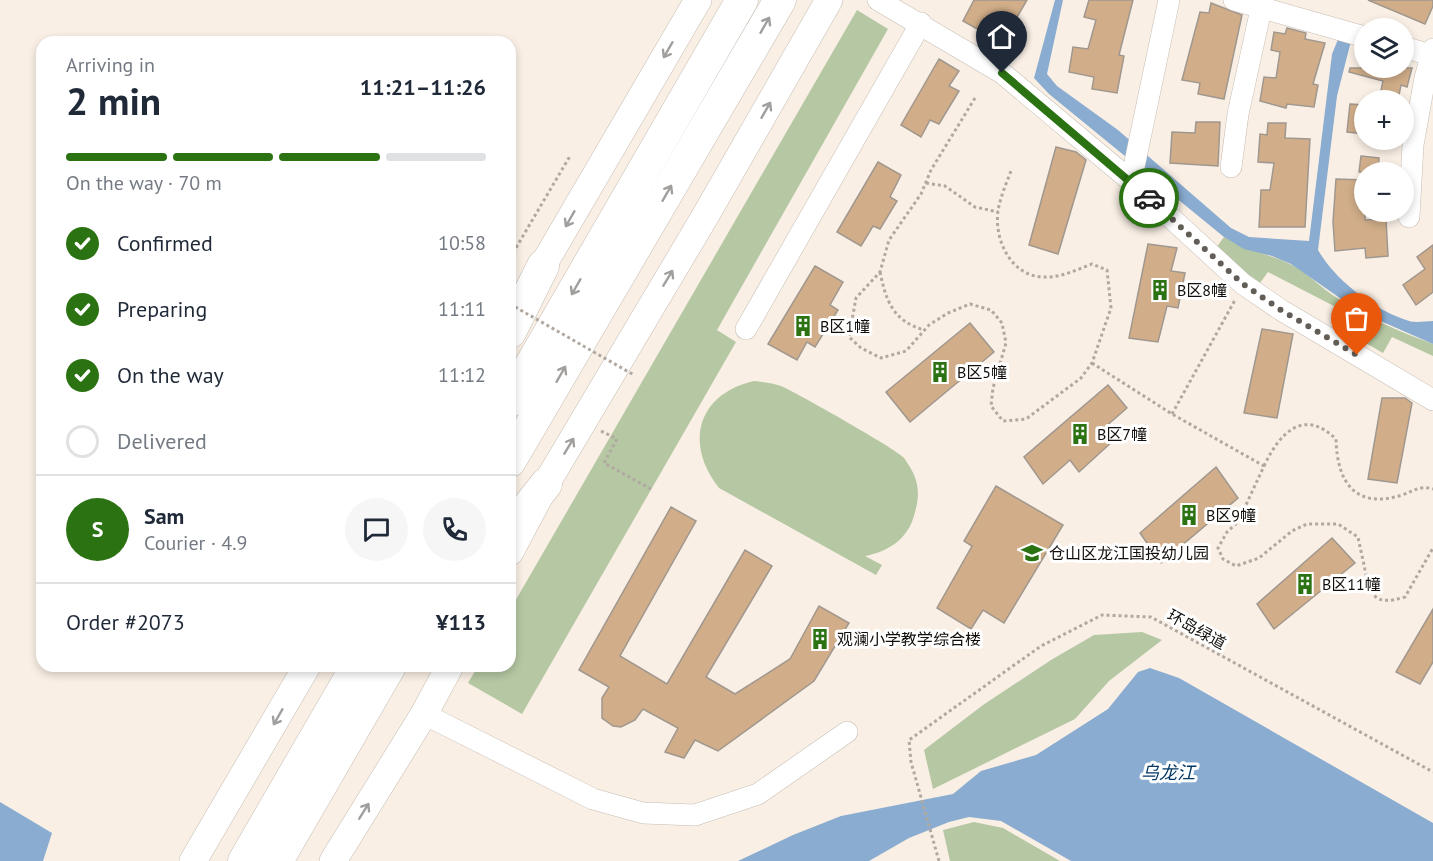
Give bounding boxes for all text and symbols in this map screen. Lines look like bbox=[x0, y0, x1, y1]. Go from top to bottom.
pin bbox=[976, 11, 1027, 73]
one-way arrow bbox=[760, 17, 772, 34]
map controls bbox=[1354, 18, 1414, 222]
button: layers bbox=[1354, 18, 1414, 78]
icon: home bbox=[985, 20, 1018, 53]
one-way arrow bbox=[662, 41, 673, 59]
text: Arriving in bbox=[66, 52, 155, 78]
text: 11:21–11:26 bbox=[360, 73, 486, 101]
text: 2 min bbox=[66, 75, 161, 126]
button: + bbox=[1354, 90, 1414, 150]
one-way arrow bbox=[760, 102, 772, 119]
button: − bbox=[1354, 162, 1414, 222]
courier bbox=[1119, 168, 1179, 228]
text: On the way · 70 m bbox=[66, 170, 222, 196]
icon: car bbox=[1133, 182, 1166, 215]
one-way arrow bbox=[661, 185, 673, 202]
one-way arrow bbox=[564, 210, 576, 227]
icon: check bbox=[66, 227, 99, 260]
text: Confirmed bbox=[117, 229, 213, 257]
text: 10:58 bbox=[438, 230, 486, 256]
one-way arrow bbox=[663, 270, 675, 287]
one-way arrow bbox=[570, 278, 582, 295]
building icon: B区8幢 bbox=[1148, 278, 1172, 302]
place label: B区8幢 bbox=[1177, 280, 1227, 300]
icon: check bbox=[66, 293, 99, 326]
pin bbox=[1331, 293, 1382, 355]
text: Preparing bbox=[117, 295, 207, 323]
text: 11:11 bbox=[438, 296, 486, 322]
icon: bag bbox=[1340, 302, 1373, 335]
building icon: B区1幢 bbox=[791, 314, 815, 338]
place label: B区1幢 bbox=[820, 316, 870, 336]
icon: check bbox=[66, 359, 99, 392]
building icon: B区5幢 bbox=[928, 360, 952, 384]
text: On the way bbox=[117, 361, 224, 389]
text: 11:12 bbox=[438, 362, 486, 388]
place label: B区5幢 bbox=[957, 362, 1007, 382]
one-way arrow bbox=[555, 366, 567, 383]
building icon: B区7幢 bbox=[1068, 422, 1092, 446]
place label: B区7幢 bbox=[1097, 424, 1147, 444]
text: Delivered bbox=[117, 427, 207, 455]
one-way arrow bbox=[564, 438, 576, 455]
button: chat bbox=[345, 498, 408, 561]
button: phone bbox=[423, 498, 486, 561]
text: Sam bbox=[144, 502, 184, 530]
building icon: B区9幢 bbox=[1177, 503, 1201, 527]
place label: B区9幢 bbox=[1206, 505, 1256, 525]
text: S bbox=[92, 515, 103, 543]
text: Courier · 4.9 bbox=[144, 530, 247, 556]
school or university icon: 仓山区龙江国投幼儿园 bbox=[1020, 541, 1044, 565]
place label: 仓山区龙江国投幼儿园 bbox=[1049, 543, 1209, 563]
building icon: B区11幢 bbox=[1293, 572, 1317, 596]
place label: B区11幢 bbox=[1322, 574, 1381, 594]
street label: 环岛绿道 bbox=[1164, 605, 1230, 653]
text: Order #2073 bbox=[66, 608, 185, 636]
text: ¥113 bbox=[436, 608, 486, 636]
building icon: 观澜小学教学综合楼 bbox=[808, 627, 832, 651]
place label: 观澜小学教学综合楼 bbox=[837, 629, 981, 649]
one-way arrow bbox=[271, 708, 283, 725]
water label: 乌龙江 bbox=[1141, 761, 1197, 784]
one-way arrow bbox=[358, 803, 370, 820]

